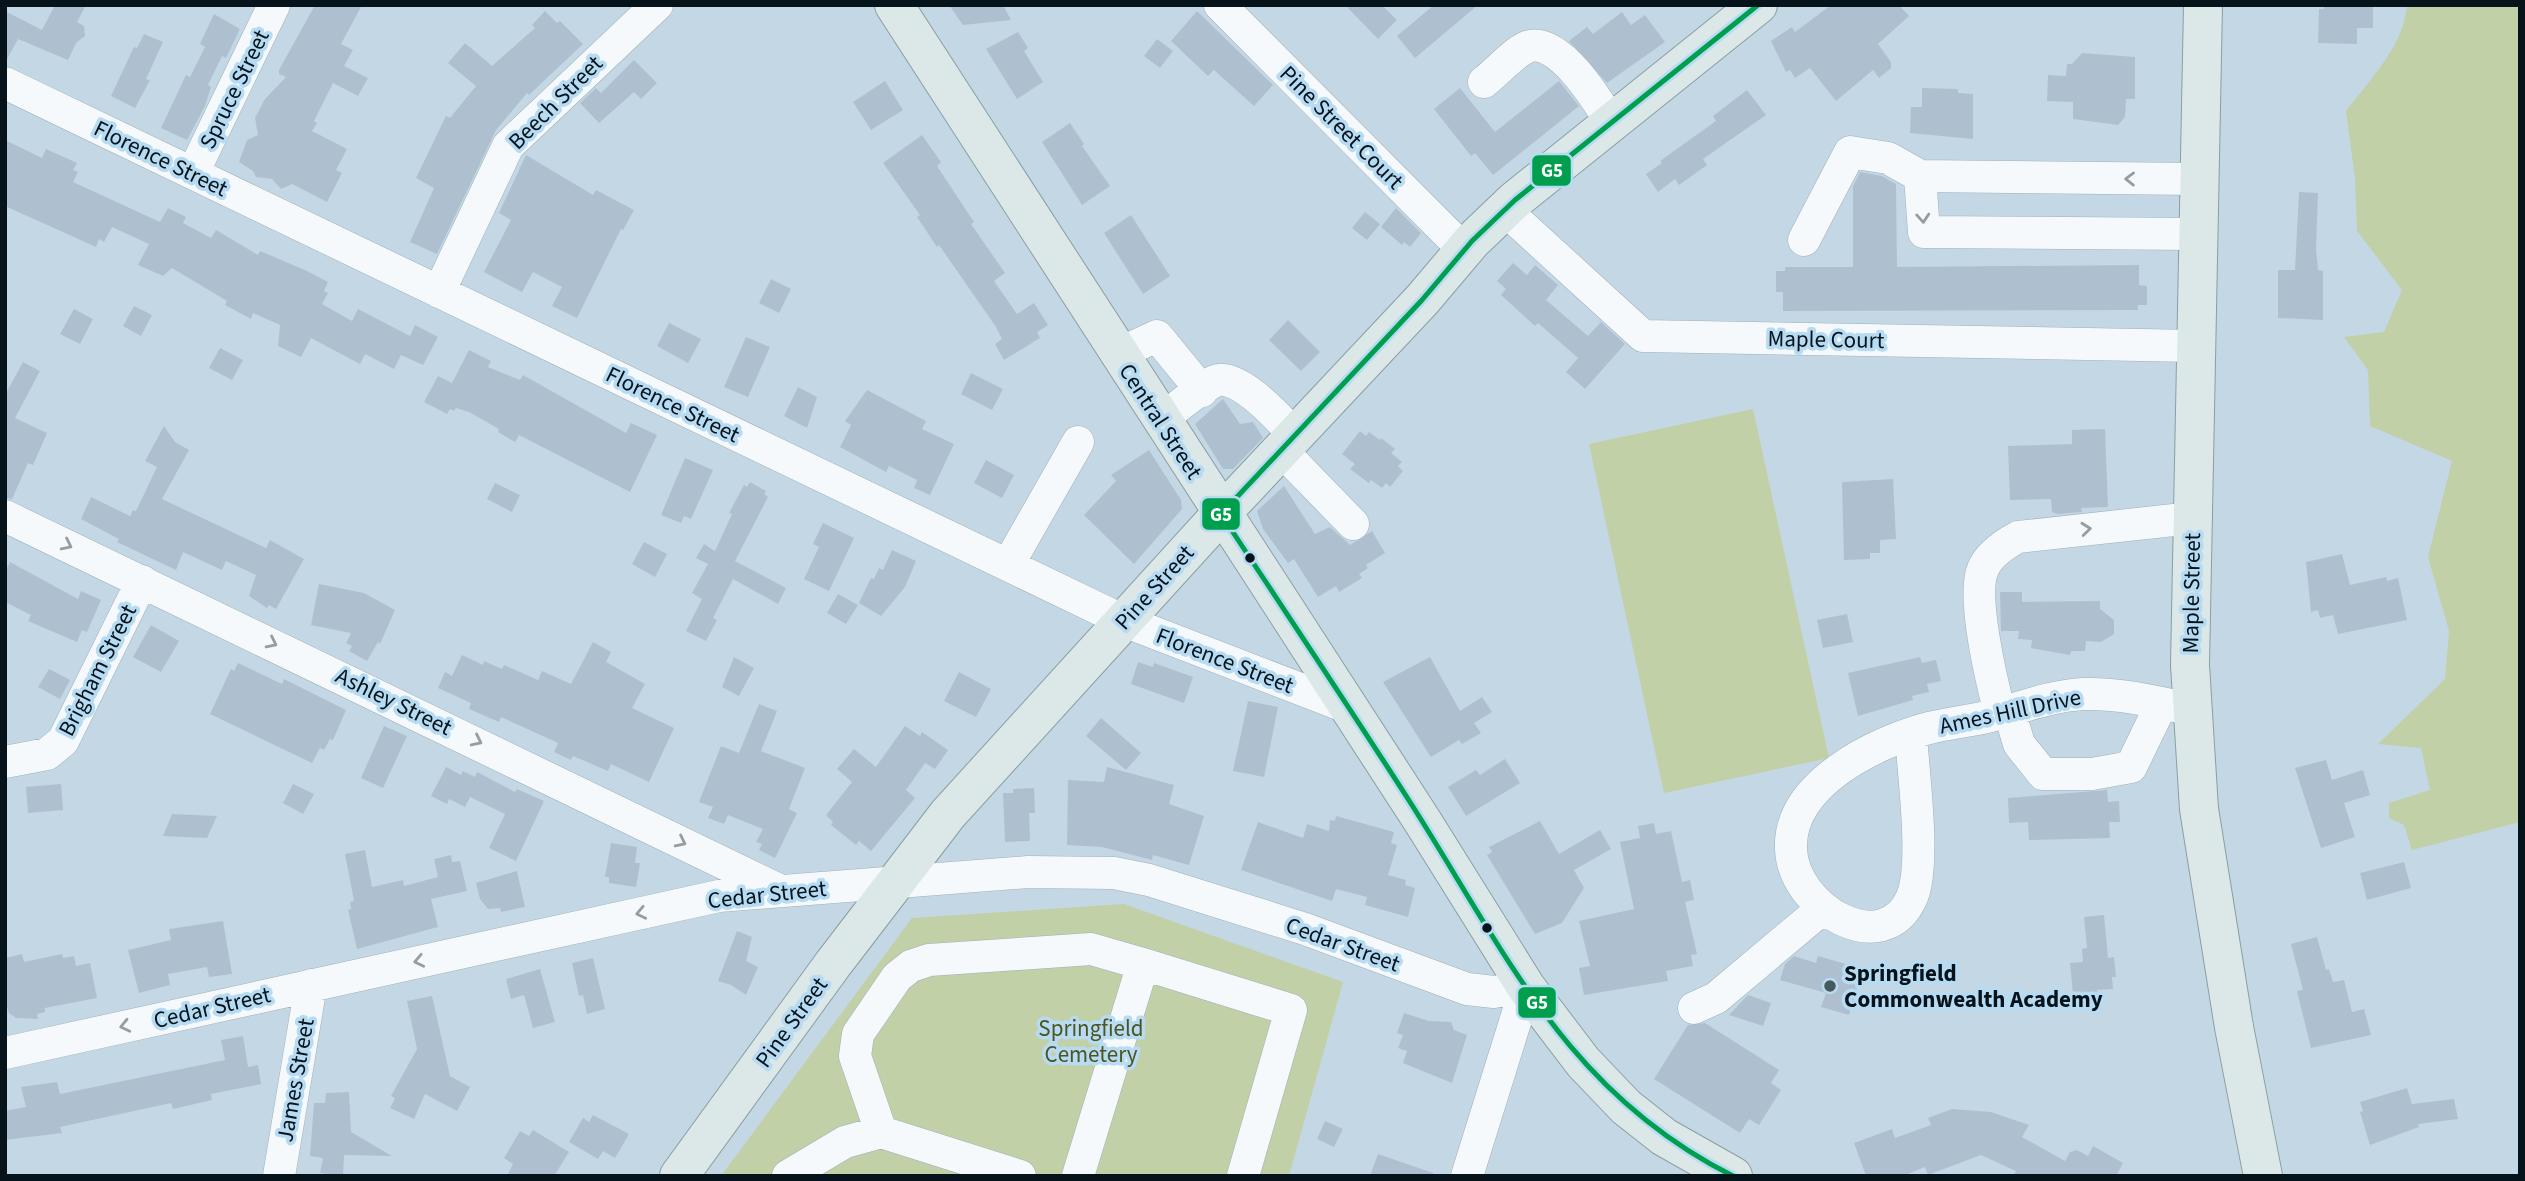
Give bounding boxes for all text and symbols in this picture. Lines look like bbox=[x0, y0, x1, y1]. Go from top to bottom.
street label: Spruce Street bbox=[191, 24, 278, 155]
street label: Beech Street bbox=[501, 48, 610, 157]
street label: Pine Street Court bbox=[1272, 58, 1411, 197]
street label: Florence Street bbox=[88, 112, 233, 205]
line badge: G5 bbox=[1531, 154, 1572, 187]
text: G5 bbox=[1541, 158, 1563, 185]
one-way arrow bbox=[2124, 171, 2135, 187]
one-way arrow bbox=[1915, 213, 1930, 224]
street label: Maple Court bbox=[1767, 322, 1885, 357]
street label: Central Street bbox=[1111, 357, 1210, 486]
street label: Florence Street bbox=[600, 358, 745, 451]
line badge: G5 bbox=[1201, 497, 1241, 531]
text: G5 bbox=[1210, 502, 1232, 529]
one-way arrow bbox=[2080, 522, 2092, 537]
street label: Maple Street bbox=[2174, 532, 2209, 654]
one-way arrow bbox=[60, 537, 72, 551]
street label: Pine Street bbox=[1107, 537, 1202, 637]
unlabelled marker bbox=[1243, 551, 1257, 565]
street label: Brigham Street bbox=[50, 598, 145, 742]
street label: Florence Street bbox=[1151, 619, 1299, 702]
one-way arrow bbox=[265, 635, 277, 649]
street label: Ashley Street bbox=[330, 659, 458, 744]
street label: Ames Hill Drive bbox=[1936, 680, 2084, 743]
one-way arrow bbox=[470, 733, 482, 747]
one-way arrow bbox=[674, 834, 686, 848]
street label: Cedar Street bbox=[706, 872, 828, 917]
one-way arrow bbox=[635, 905, 647, 920]
street label: Cedar Street bbox=[1281, 909, 1405, 980]
unlabelled marker bbox=[1480, 921, 1494, 935]
one-way arrow bbox=[413, 953, 425, 968]
place label: Springfield Commonwealth Academy bbox=[1844, 957, 2103, 1016]
street label: Pine Street bbox=[747, 970, 836, 1074]
street label: Cedar Street bbox=[150, 978, 274, 1037]
marker: Springfield Commonwealth Academy bbox=[1822, 978, 1838, 994]
line badge: G5 bbox=[1517, 986, 1557, 1019]
text: G5 bbox=[1526, 990, 1548, 1017]
park label: Springfield Cemetery bbox=[1038, 1012, 1144, 1071]
street label: James Street bbox=[268, 1015, 323, 1144]
one-way arrow bbox=[119, 1018, 131, 1033]

